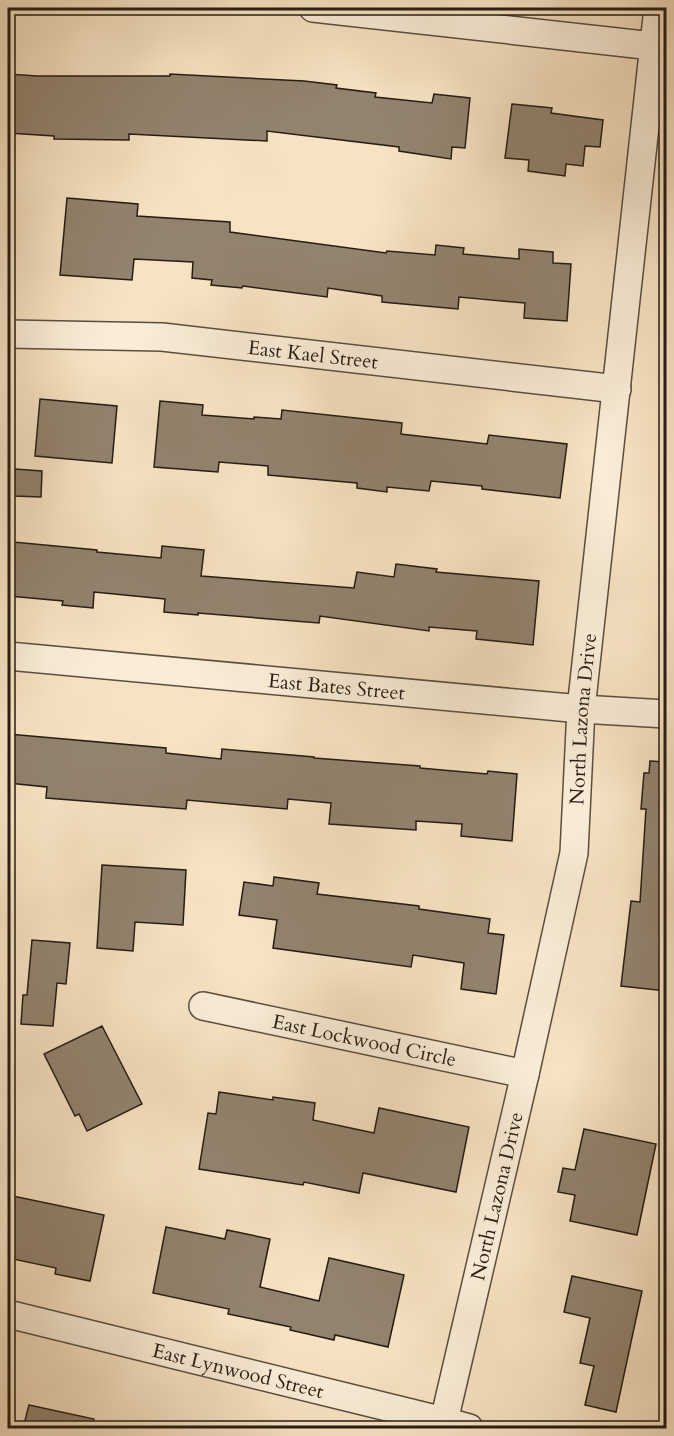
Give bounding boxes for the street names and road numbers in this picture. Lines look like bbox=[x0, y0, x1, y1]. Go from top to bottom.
street label: East Kael Street bbox=[246, 334, 380, 376]
street label: North Lazona Drive bbox=[563, 632, 603, 806]
street label: East Bates Street bbox=[267, 667, 407, 707]
street label: East Lockwood Circle bbox=[270, 1008, 459, 1073]
street label: North Lazona Drive bbox=[464, 1109, 530, 1283]
street label: East Lynwood Street bbox=[150, 1337, 327, 1405]

